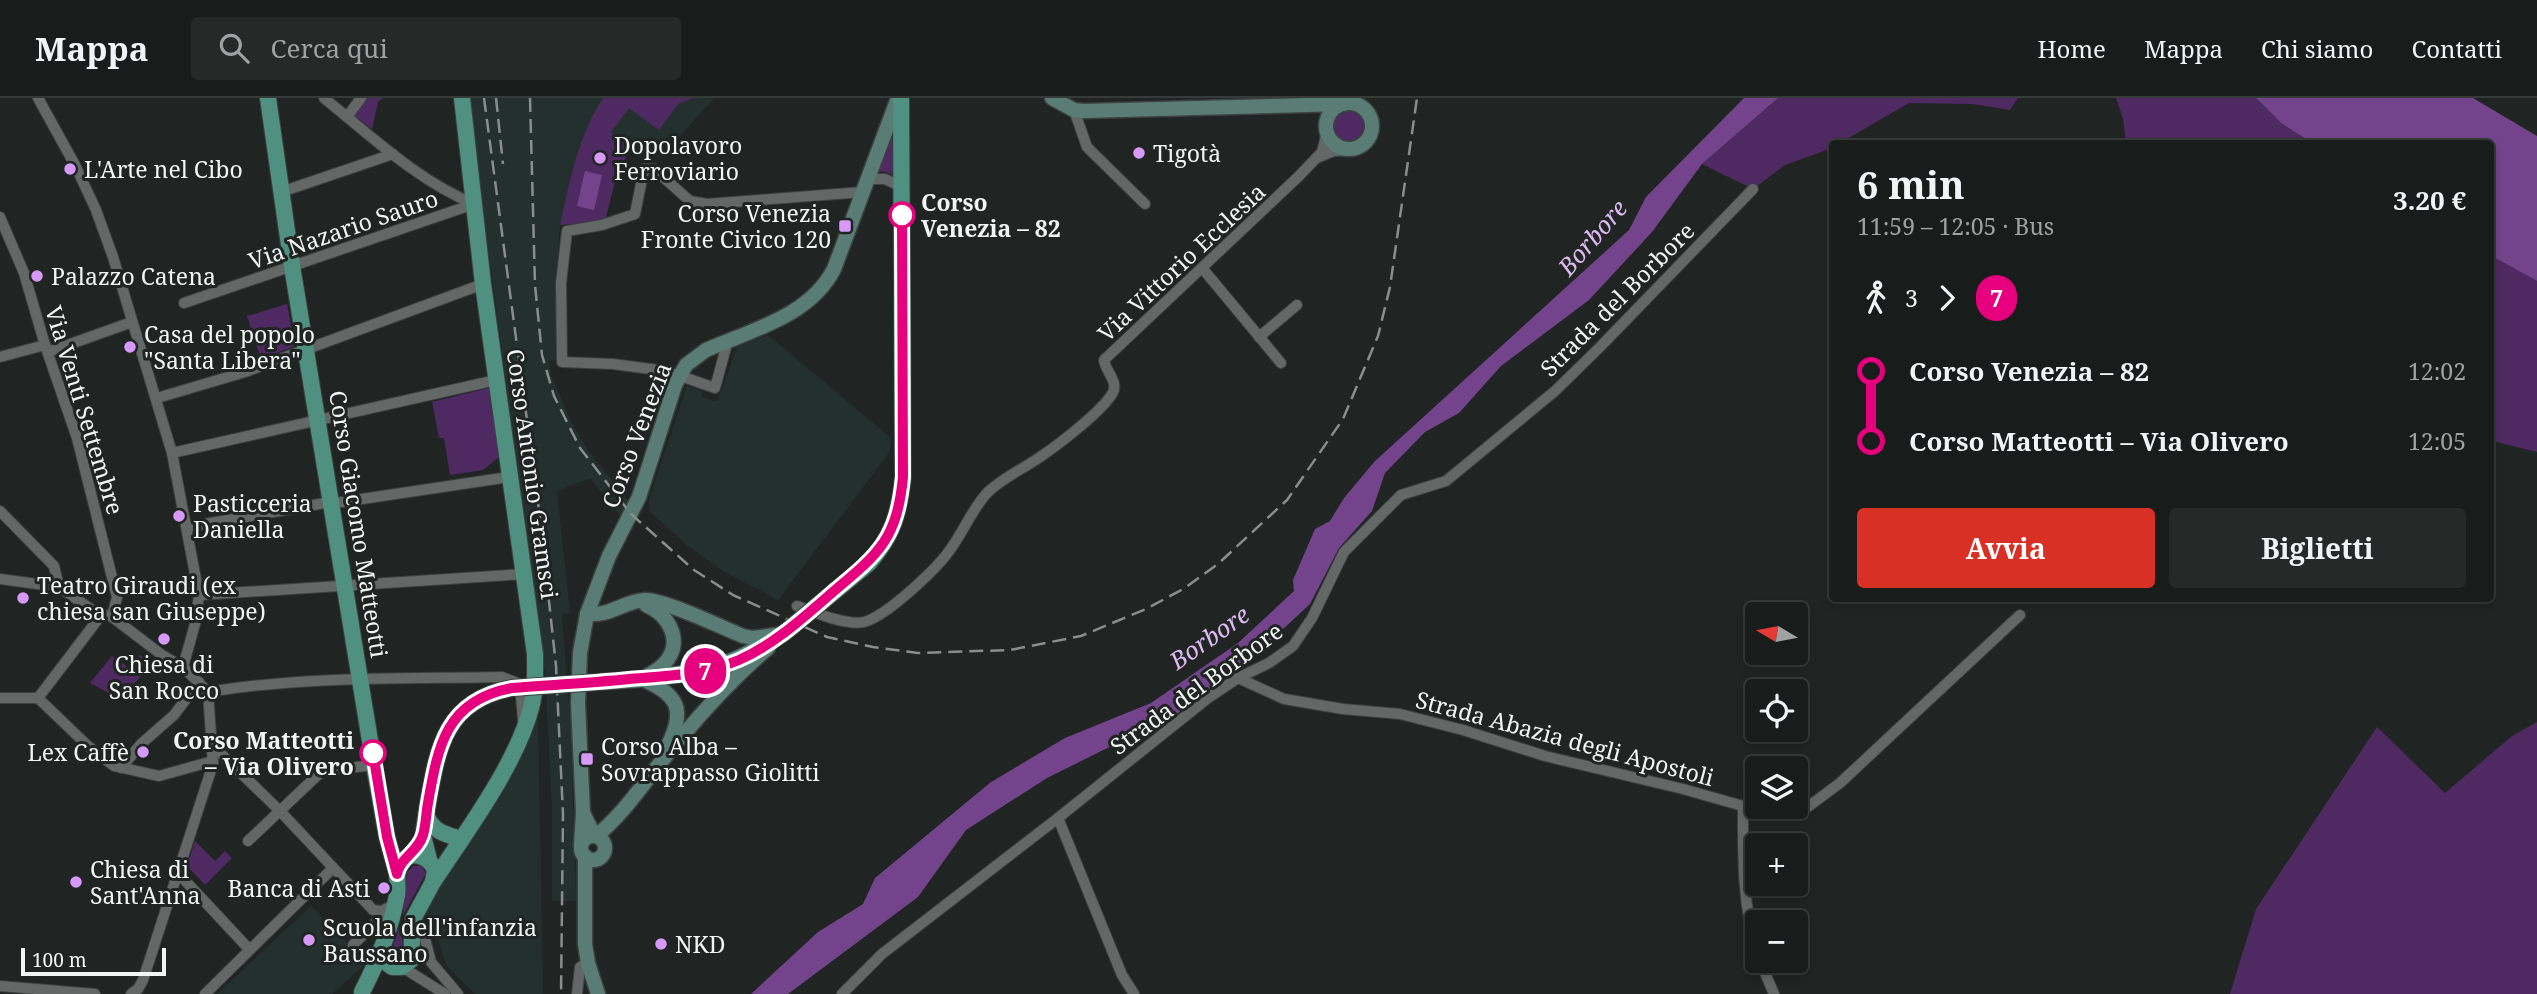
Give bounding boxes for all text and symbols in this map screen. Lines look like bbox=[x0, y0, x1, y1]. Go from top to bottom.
search box bbox=[191, 17, 681, 80]
text: Mappa bbox=[35, 26, 149, 71]
icon: search bbox=[215, 29, 253, 67]
text: Cerca qui bbox=[271, 30, 388, 66]
text: Home bbox=[2038, 32, 2106, 65]
text: Mappa bbox=[2144, 32, 2223, 65]
text: Chi siamo bbox=[2261, 32, 2373, 65]
text: Contatti bbox=[2411, 32, 2502, 65]
place label: Dopolavoro Ferroviario bbox=[614, 129, 742, 187]
place label: Tigotà bbox=[1153, 137, 1221, 169]
marker: Tigotà bbox=[1131, 145, 1147, 161]
marker: Dopolavoro Ferroviario bbox=[592, 150, 608, 166]
place label: L'Arte nel Cibo bbox=[84, 153, 243, 185]
text: 6 min bbox=[1857, 158, 1965, 210]
marker: L'Arte nel Cibo bbox=[62, 161, 78, 177]
street label: Via Vittorio Ecclesia bbox=[1090, 176, 1272, 348]
street label: Via Nazario Sauro bbox=[244, 182, 442, 276]
text: 3.20 € bbox=[2393, 182, 2466, 218]
place label: Corso Venezia – 82 bbox=[921, 186, 1061, 244]
water label: Borbore bbox=[1549, 192, 1634, 283]
place label: Corso Venezia Fronte Civico 120 bbox=[641, 197, 831, 255]
marker: Corso Venezia – 82 bbox=[889, 202, 915, 228]
text: 11:59 – 12:05 · Bus bbox=[1857, 210, 2054, 242]
street label: Strada del Borbore bbox=[1533, 215, 1701, 383]
marker: Corso Venezia Fronte Civico 120 bbox=[837, 218, 853, 234]
place label: Palazzo Catena bbox=[51, 260, 216, 292]
marker: Palazzo Catena bbox=[29, 268, 45, 284]
icon: walk bbox=[1857, 279, 1895, 317]
icon: forward bbox=[1928, 279, 1966, 317]
text: 7 bbox=[1990, 281, 2003, 314]
text: 3 bbox=[1905, 282, 1918, 314]
street label: Via Venti Settembre bbox=[38, 302, 132, 518]
place label: Casa del popolo "Santa Libera" bbox=[144, 318, 315, 376]
marker: Casa del popolo "Santa Libera" bbox=[122, 339, 138, 355]
street label: Corso Antonio Gramsci bbox=[500, 347, 566, 602]
text: Corso Venezia – 82 bbox=[1909, 353, 2149, 389]
text: 12:02 bbox=[2408, 355, 2466, 387]
street label: Corso Venezia bbox=[594, 358, 678, 512]
street label: Corso Giacomo Matteotti bbox=[322, 388, 396, 660]
text: Corso Matteotti – Via Olivero bbox=[1909, 423, 2289, 459]
text: 12:05 bbox=[2408, 425, 2466, 457]
place label: Pasticceria Daniella bbox=[193, 487, 312, 545]
marker: Pasticceria Daniella bbox=[171, 508, 187, 524]
button: Avvia bbox=[1857, 508, 2155, 588]
button: Biglietti bbox=[2169, 508, 2466, 588]
place label: Teatro Giraudi (ex chiesa san Giuseppe) bbox=[37, 569, 266, 627]
marker: Teatro Giraudi (ex chiesa san Giuseppe) bbox=[15, 590, 31, 606]
water label: Borbore bbox=[1162, 597, 1256, 677]
north arrow bbox=[1745, 602, 1808, 665]
map controls bbox=[1745, 602, 1808, 973]
street label: Strada del Borbore bbox=[1103, 614, 1289, 762]
marker: Chiesa di San Rocco bbox=[156, 631, 172, 647]
place label: Chiesa di San Rocco bbox=[109, 648, 219, 706]
line badge: 7 bbox=[682, 648, 728, 694]
text: 7 bbox=[698, 654, 712, 687]
button: locate bbox=[1745, 679, 1808, 742]
street label: Strada Abazia degli Apostoli bbox=[1412, 683, 1718, 793]
place label: Corso Matteotti – Via Olivero bbox=[173, 724, 354, 782]
place label: Corso Alba – Sovrappasso Giolitti bbox=[601, 730, 820, 788]
place label: Lex Caffè bbox=[27, 736, 129, 768]
marker: Corso Matteotti – Via Olivero bbox=[360, 740, 386, 766]
marker: Lex Caffè bbox=[135, 744, 151, 760]
marker: Corso Alba – Sovrappasso Giolitti bbox=[579, 751, 595, 767]
button: layers bbox=[1745, 756, 1808, 819]
button: + bbox=[1745, 833, 1808, 896]
place label: Chiesa di Sant'Anna bbox=[90, 853, 200, 911]
place label: Banca di Asti bbox=[227, 872, 371, 904]
marker: Chiesa di Sant'Anna bbox=[68, 874, 84, 890]
marker: Banca di Asti bbox=[376, 880, 392, 896]
button: − bbox=[1745, 910, 1808, 973]
place label: Scuola dell'infanzia Baussano bbox=[323, 911, 537, 969]
place label: NKD bbox=[675, 928, 725, 960]
marker: Scuola dell'infanzia Baussano bbox=[301, 932, 317, 948]
marker: NKD bbox=[653, 936, 669, 952]
scale bar bbox=[21, 945, 166, 977]
text: 100 m bbox=[32, 947, 87, 973]

